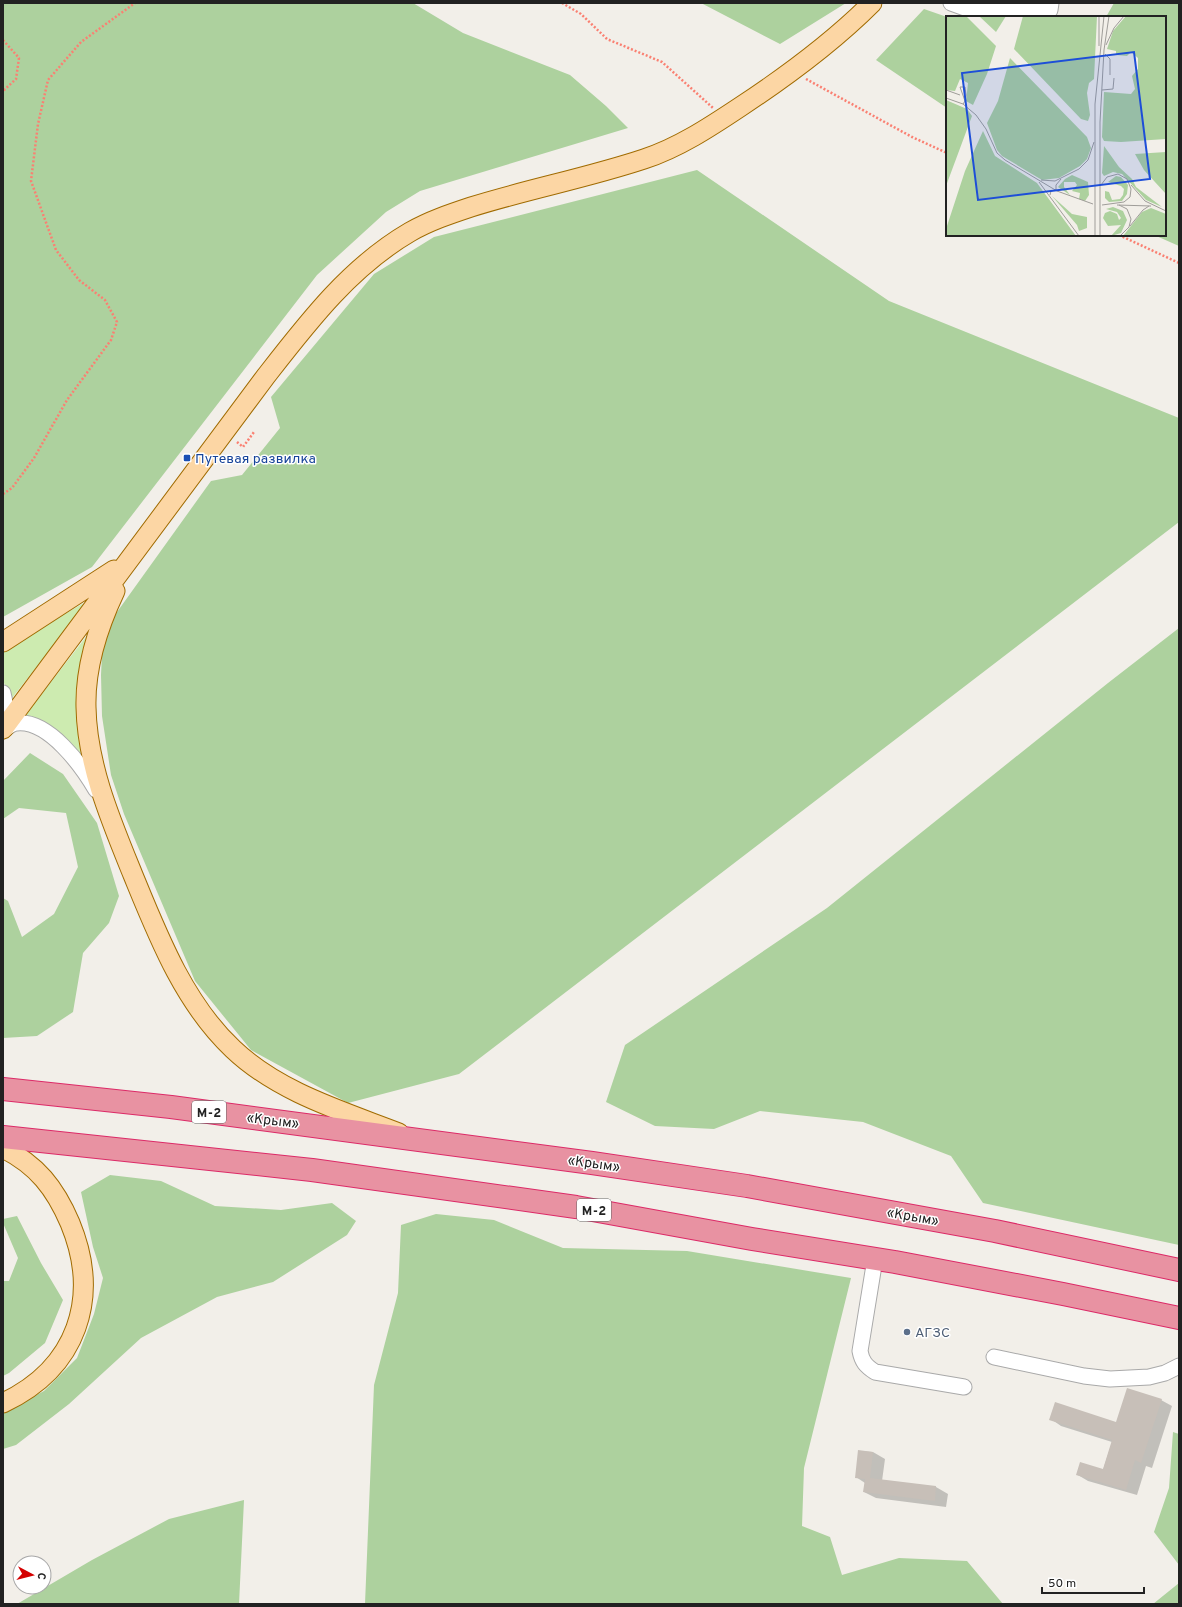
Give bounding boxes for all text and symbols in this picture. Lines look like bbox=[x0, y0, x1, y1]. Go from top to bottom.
inset map bbox=[946, 16, 1166, 236]
place label: Путевая развилка bbox=[195, 451, 316, 468]
marker: Путевая развилка bbox=[182, 453, 192, 463]
road number: М-2 bbox=[192, 1101, 226, 1123]
street label: «Крым» bbox=[246, 1110, 300, 1133]
street label: «Крым» bbox=[567, 1152, 621, 1177]
road number: М-2 bbox=[577, 1199, 611, 1221]
street label: «Крым» bbox=[885, 1205, 940, 1230]
place label: АГЗС bbox=[915, 1325, 950, 1342]
marker: АГЗС bbox=[902, 1327, 912, 1337]
north arrow bbox=[12, 1555, 52, 1595]
scale bar bbox=[1042, 1569, 1144, 1595]
text: С bbox=[34, 1572, 48, 1580]
text: 50 m bbox=[1048, 1576, 1076, 1592]

